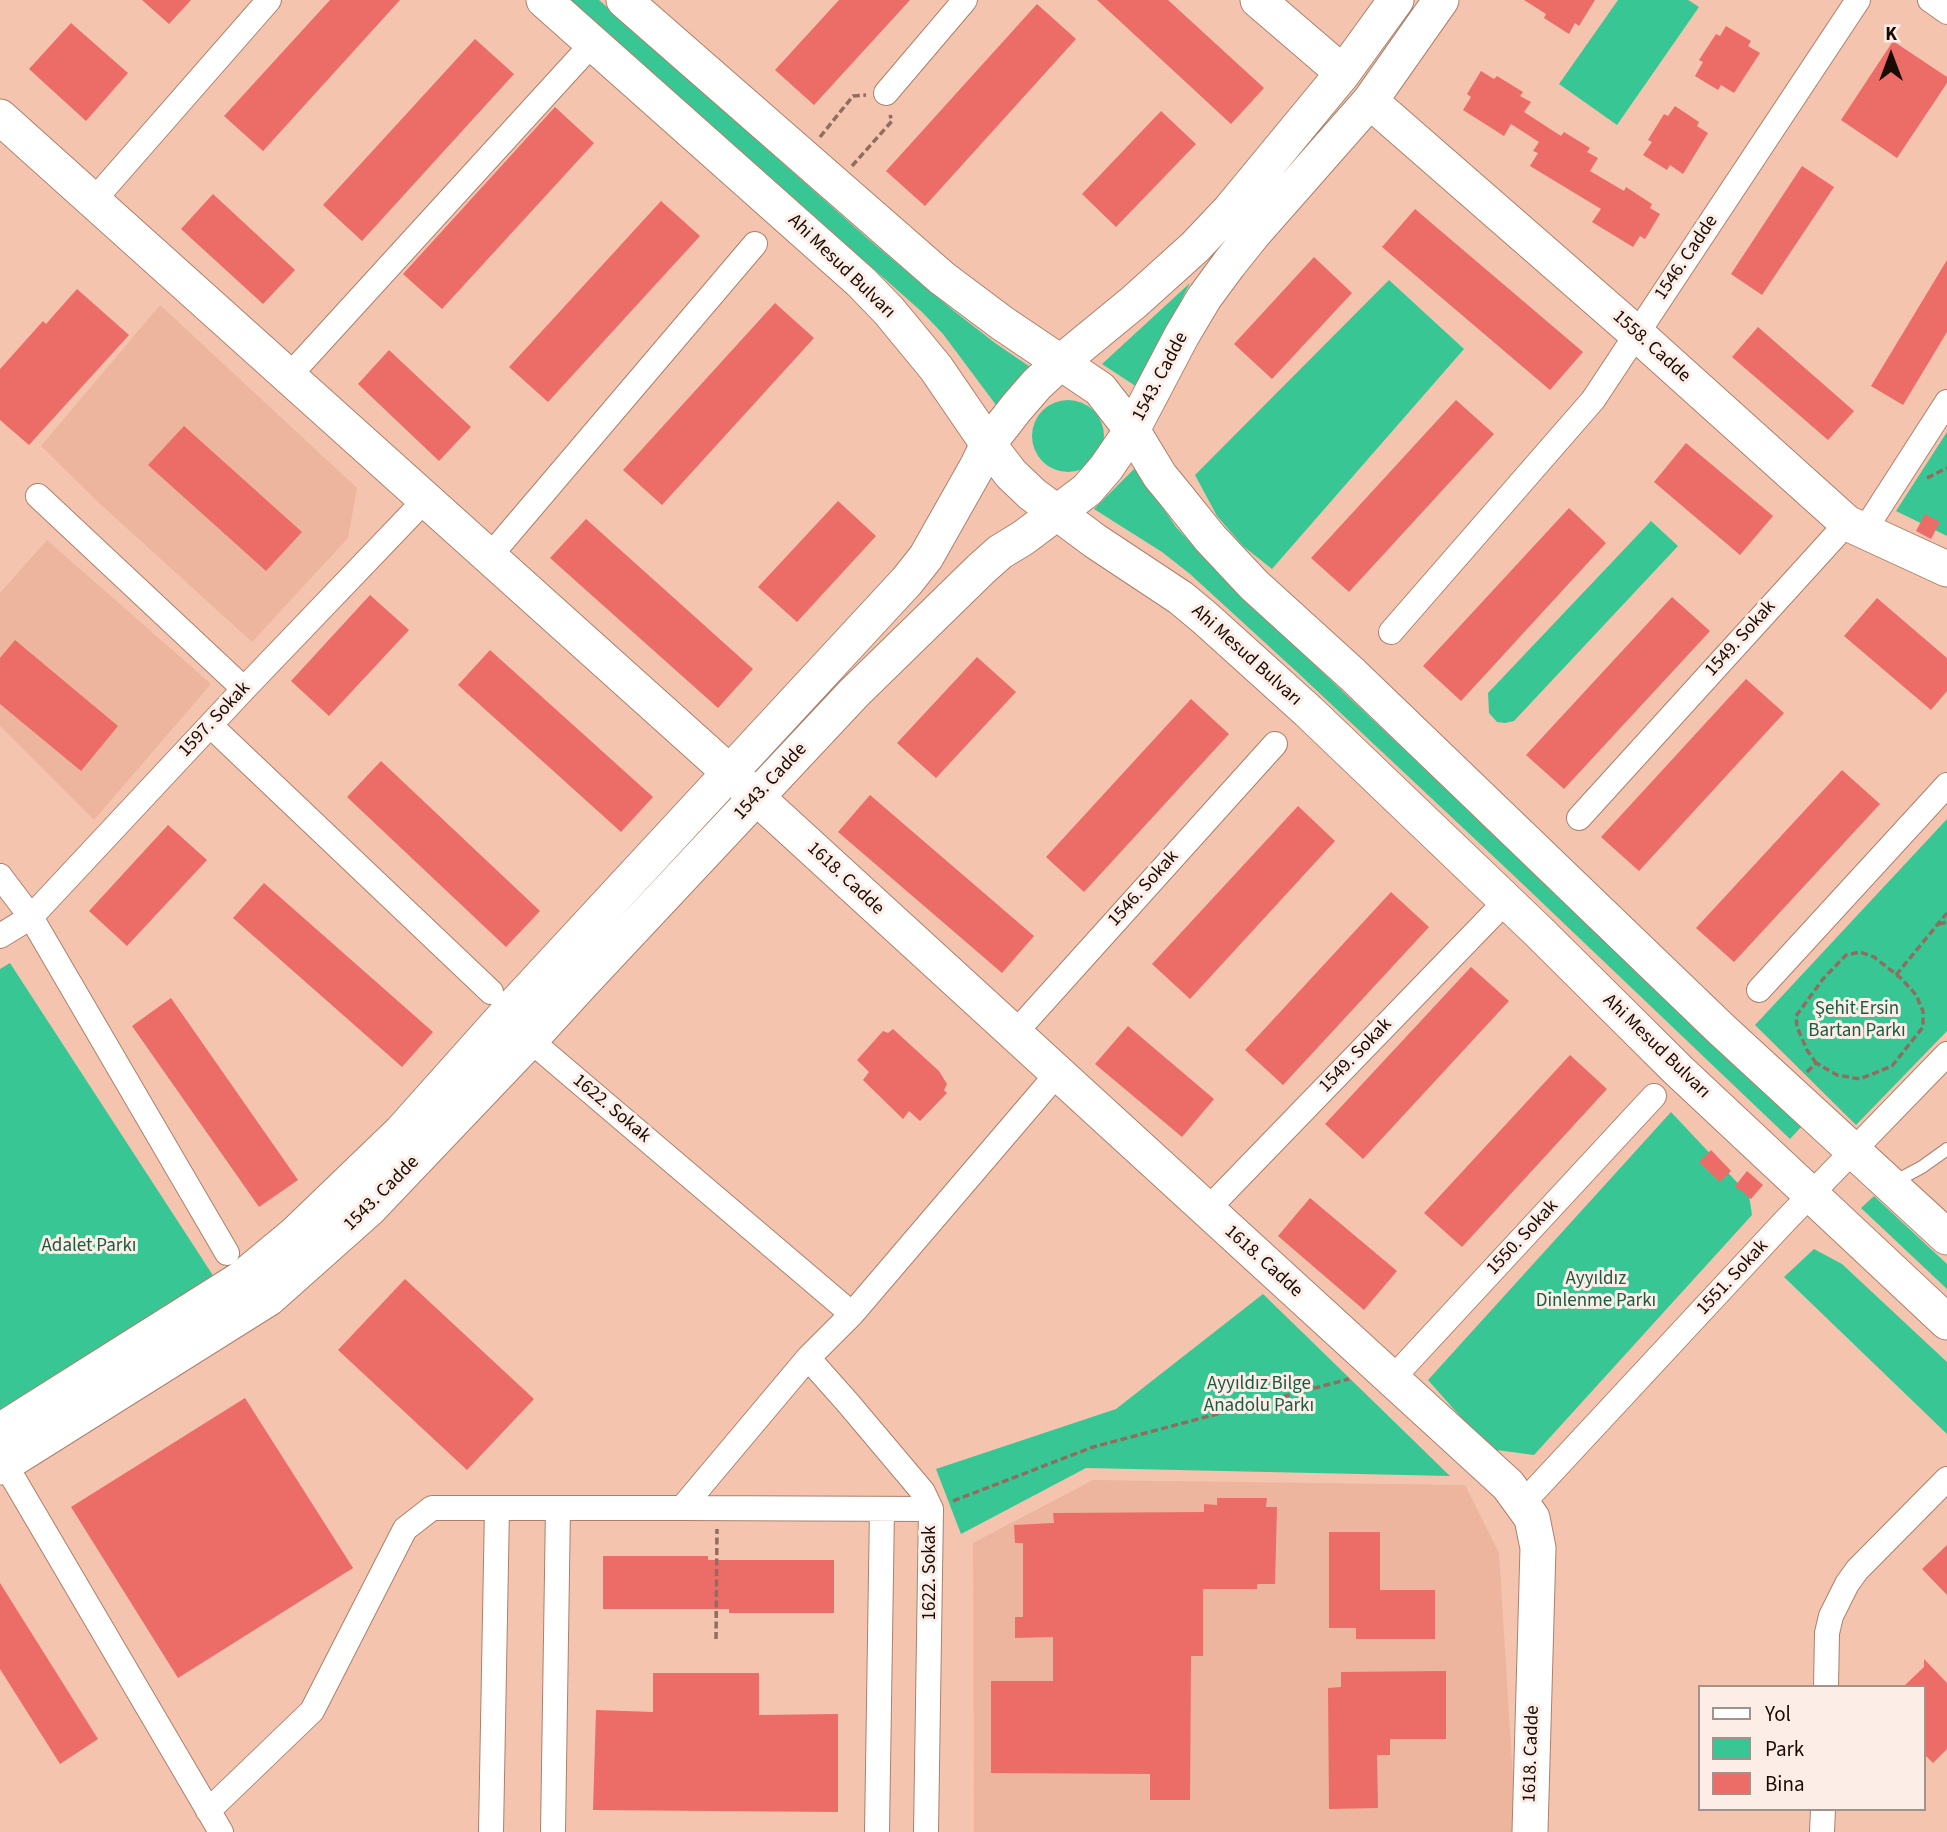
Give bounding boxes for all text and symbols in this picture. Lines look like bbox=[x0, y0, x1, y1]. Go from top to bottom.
north arrow bbox=[1856, 21, 1926, 91]
text: K bbox=[1885, 21, 1897, 48]
street label: Ahi Mesud Bulvarı bbox=[782, 210, 900, 324]
street label: 1546. Cadde bbox=[1650, 211, 1724, 305]
street label: 1558. Cadde bbox=[1607, 306, 1695, 388]
street label: 1543. Cadde bbox=[1128, 329, 1194, 425]
street label: 1549. Sokak bbox=[1701, 596, 1781, 682]
street label: Ahi Mesud Bulvarı bbox=[1186, 600, 1306, 712]
street label: 1597. Sokak bbox=[174, 678, 256, 762]
street label: 1543. Cadde bbox=[730, 739, 812, 825]
street label: 1618. Cadde bbox=[802, 838, 888, 920]
street label: 1546. Sokak bbox=[1104, 846, 1184, 932]
street label: Ahi Mesud Bulvarı bbox=[1597, 990, 1715, 1104]
park label: Şehit Ersin Bartan Parkı bbox=[1808, 999, 1906, 1043]
street label: 1549. Sokak bbox=[1315, 1014, 1397, 1098]
street label: 1622. Sokak bbox=[567, 1070, 655, 1148]
street label: 1543. Cadde bbox=[340, 1152, 424, 1236]
street label: 1550. Sokak bbox=[1482, 1196, 1564, 1280]
street label: 1618. Cadde bbox=[1219, 1221, 1307, 1303]
park label: Adalet Parkı bbox=[42, 1236, 136, 1258]
street label: 1551. Sokak bbox=[1692, 1236, 1774, 1320]
park label: Ayyıldız Dinlenme Parkı bbox=[1536, 1269, 1656, 1313]
park label: Ayyıldız Bilge Anadolu Parkı bbox=[1204, 1374, 1314, 1418]
street label: 1622. Sokak bbox=[920, 1526, 942, 1620]
legend bbox=[1699, 1685, 1926, 1811]
text: Yol bbox=[1765, 1699, 1791, 1729]
street label: 1618. Cadde bbox=[1519, 1705, 1545, 1803]
text: Park bbox=[1765, 1734, 1804, 1764]
text: Bina bbox=[1765, 1769, 1805, 1799]

